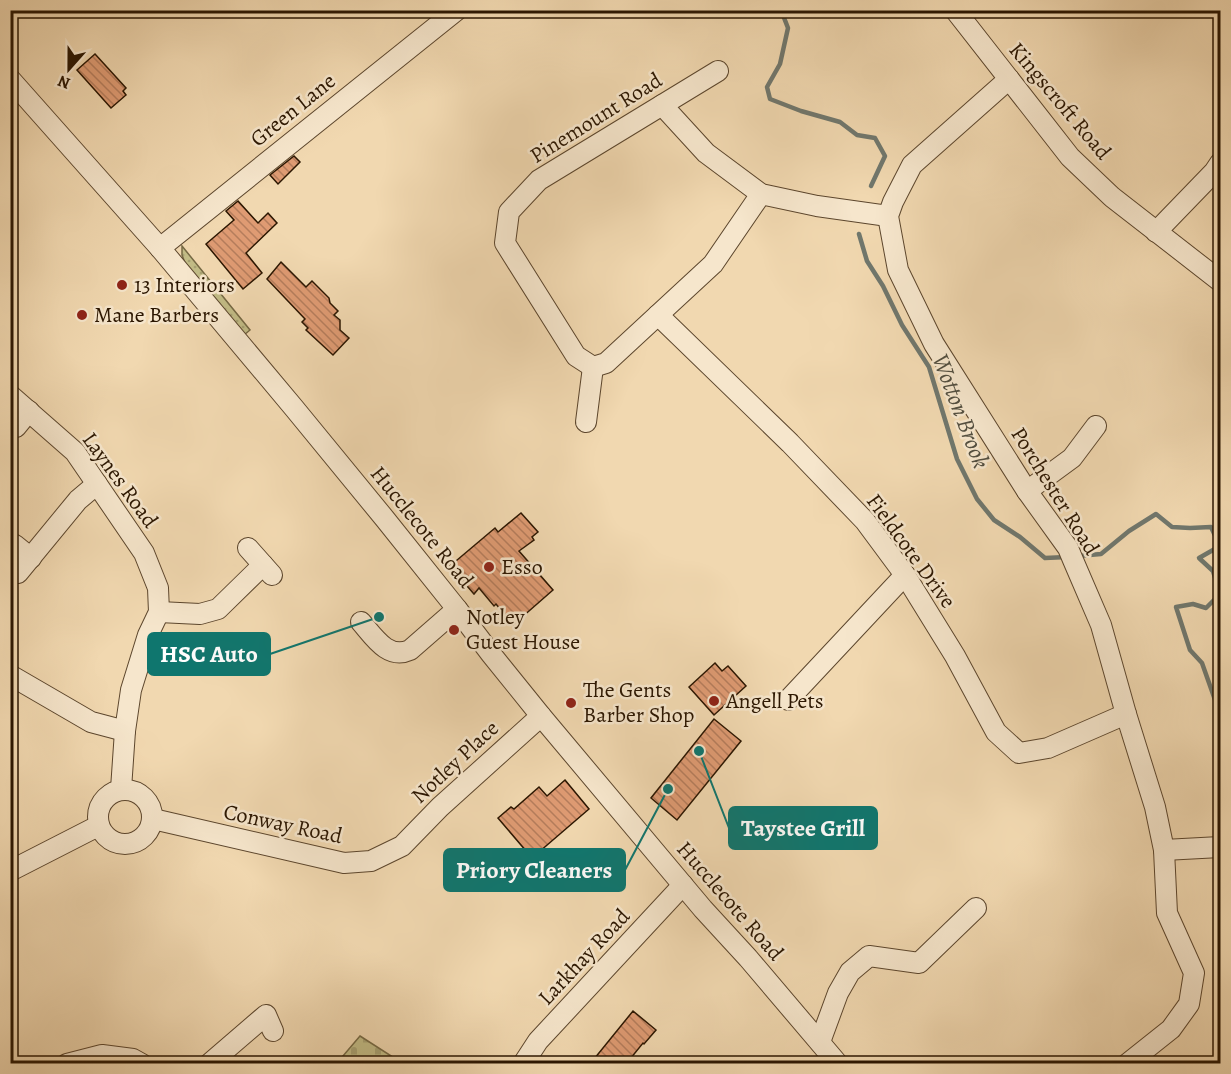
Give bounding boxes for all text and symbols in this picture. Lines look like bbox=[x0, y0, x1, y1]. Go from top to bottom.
street label: Kingscroft Road bbox=[1002, 36, 1118, 166]
north arrow bbox=[39, 39, 99, 99]
street label: Pinemount Road bbox=[524, 65, 668, 171]
street label: Green Lane bbox=[244, 66, 342, 154]
text: N bbox=[54, 70, 73, 94]
place label: 13 Interiors bbox=[134, 270, 235, 300]
marker: 13 Interiors bbox=[115, 278, 129, 292]
place label: Mane Barbers bbox=[94, 300, 219, 330]
marker: Mane Barbers bbox=[75, 308, 89, 322]
water label: Wotton Brook bbox=[925, 349, 998, 473]
street label: Porchester Road bbox=[1004, 421, 1106, 561]
street label: Laynes Road bbox=[75, 426, 165, 534]
street label: Hucclecote Road bbox=[363, 460, 481, 595]
street label: Fieldcote Drive bbox=[859, 488, 963, 614]
place label: Esso bbox=[501, 552, 543, 582]
marker: Esso bbox=[482, 560, 496, 574]
place label: Notley Guest House bbox=[466, 602, 580, 657]
marker: Notley Guest House bbox=[447, 623, 461, 637]
callout: HSC Auto bbox=[148, 633, 270, 675]
text: HSC Auto bbox=[160, 638, 258, 670]
place label: The Gents Barber Shop bbox=[583, 675, 694, 730]
place label: Angell Pets bbox=[725, 686, 824, 716]
marker: Angell Pets bbox=[707, 694, 721, 708]
marker: The Gents Barber Shop bbox=[564, 696, 578, 710]
street label: Notley Place bbox=[405, 714, 505, 810]
street label: Conway Road bbox=[221, 797, 345, 851]
callout: Taystee Grill bbox=[729, 807, 877, 849]
text: Taystee Grill bbox=[741, 812, 866, 844]
street label: Hucclecote Road bbox=[670, 835, 790, 967]
callout: Priory Cleaners bbox=[444, 849, 625, 891]
text: Priory Cleaners bbox=[456, 854, 612, 886]
street label: Larkhay Road bbox=[531, 902, 637, 1012]

